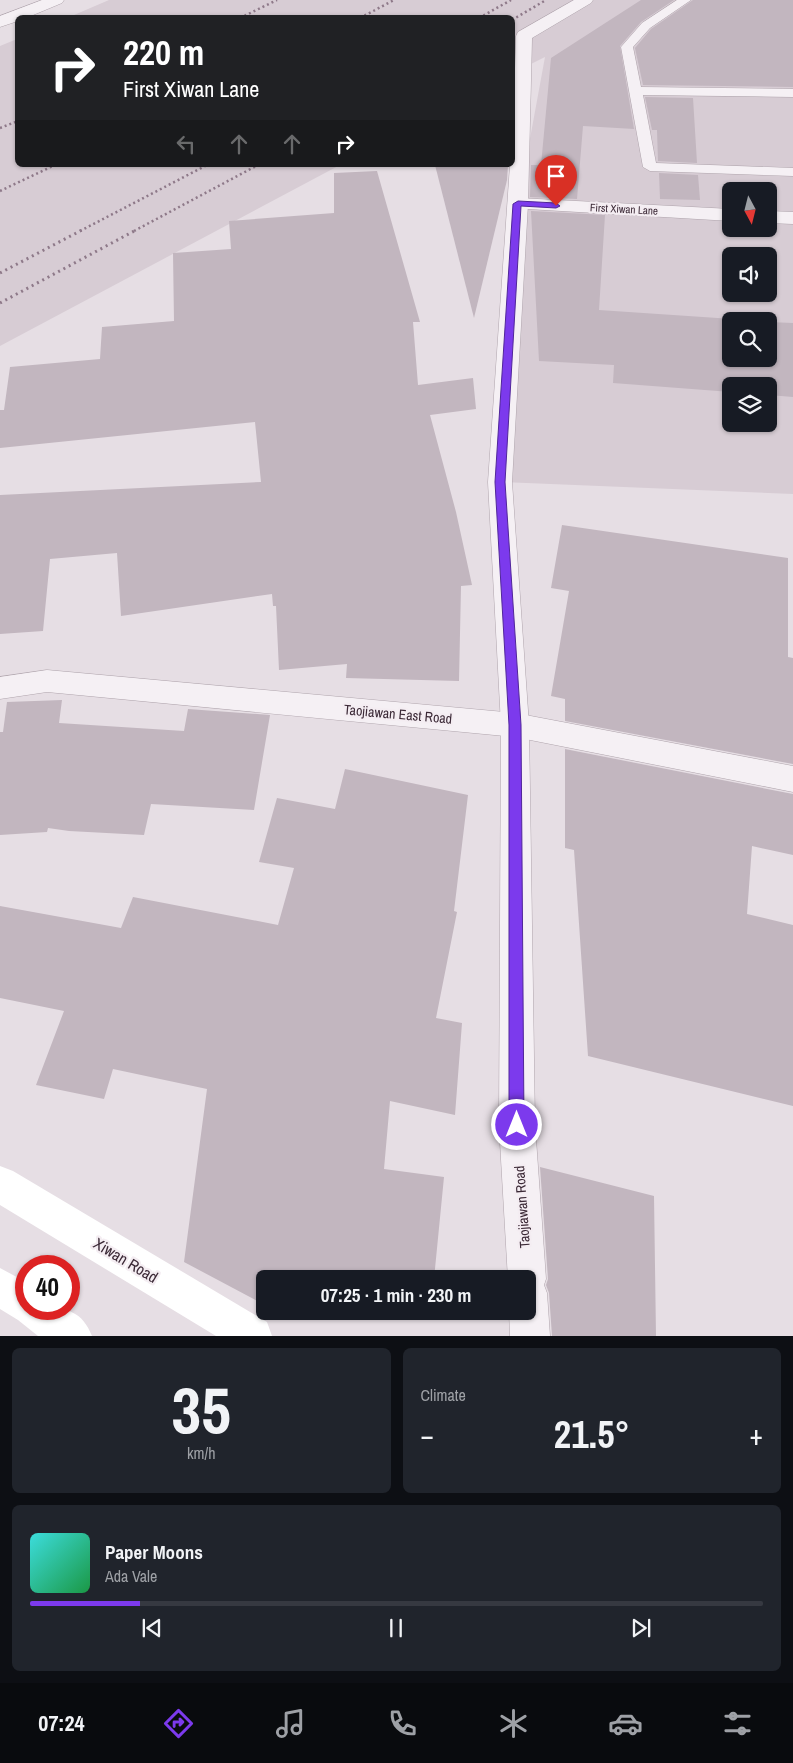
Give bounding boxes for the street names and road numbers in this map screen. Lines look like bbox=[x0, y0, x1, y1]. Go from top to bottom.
street label: First Xiwan Lane bbox=[590, 200, 658, 218]
street label: Taojiawan East Road bbox=[343, 700, 453, 728]
street label: Taojiawan Road bbox=[510, 1165, 534, 1249]
street label: Xiwan Road bbox=[90, 1232, 162, 1288]

